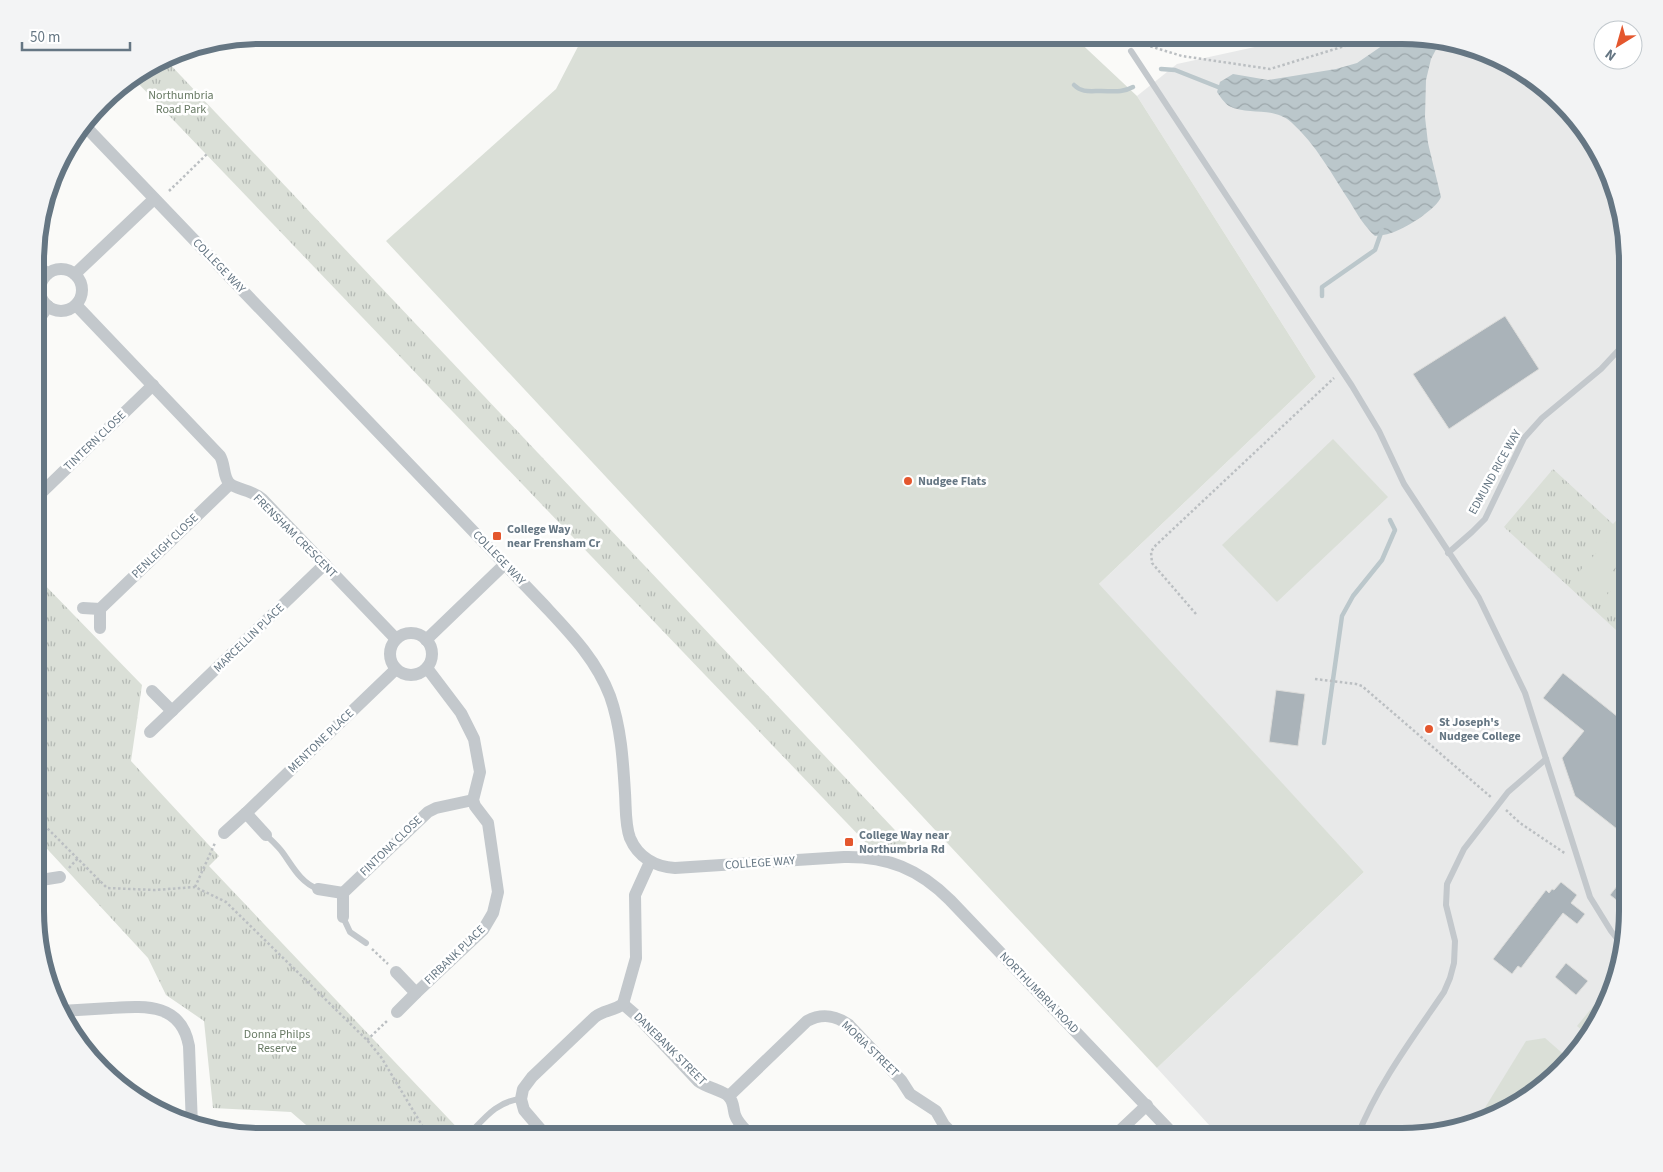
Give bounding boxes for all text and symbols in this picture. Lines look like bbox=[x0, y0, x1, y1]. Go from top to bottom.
scale bar bbox=[22, 20, 130, 52]
north arrow bbox=[1593, 20, 1643, 70]
text: 50 m bbox=[30, 27, 60, 48]
text: N bbox=[1601, 44, 1621, 65]
park label: Northumbria Road Park bbox=[148, 87, 214, 118]
street label: COLLEGE WAY bbox=[189, 235, 250, 297]
street label: TINTERN CLOSE bbox=[60, 407, 130, 475]
street label: EDMUND RICE WAY bbox=[1465, 426, 1526, 518]
place label: Nudgee Flats bbox=[918, 473, 986, 490]
marker: Nudgee Flats bbox=[902, 475, 914, 487]
street label: FRENSHAM CRESCENT bbox=[249, 490, 341, 582]
street label: PENLEIGH CLOSE bbox=[128, 510, 202, 582]
place label: College Way near Frensham Cr bbox=[507, 521, 600, 552]
street label: COLLEGE WAY bbox=[469, 527, 530, 589]
marker: College Way near Frensham Cr bbox=[491, 530, 503, 542]
street label: MARCELLIN PLACE bbox=[210, 600, 288, 676]
street label: MENTONE PLACE bbox=[284, 705, 358, 777]
place label: St Joseph's Nudgee College bbox=[1439, 714, 1521, 745]
marker: St Joseph's Nudgee College bbox=[1423, 723, 1435, 735]
street label: FINTONA CLOSE bbox=[356, 812, 426, 880]
place label: College Way near Northumbria Rd bbox=[859, 827, 949, 858]
marker: College Way near Northumbria Rd bbox=[843, 836, 855, 848]
street label: COLLEGE WAY bbox=[724, 852, 796, 874]
street label: FIRBANK PLACE bbox=[421, 922, 489, 988]
street label: NORTHUMBRIA ROAD bbox=[995, 948, 1083, 1038]
street label: DANEBANK STREET bbox=[630, 1009, 711, 1090]
street label: MORIA STREET bbox=[837, 1017, 903, 1081]
park label: Donna Philps Reserve bbox=[244, 1026, 310, 1057]

